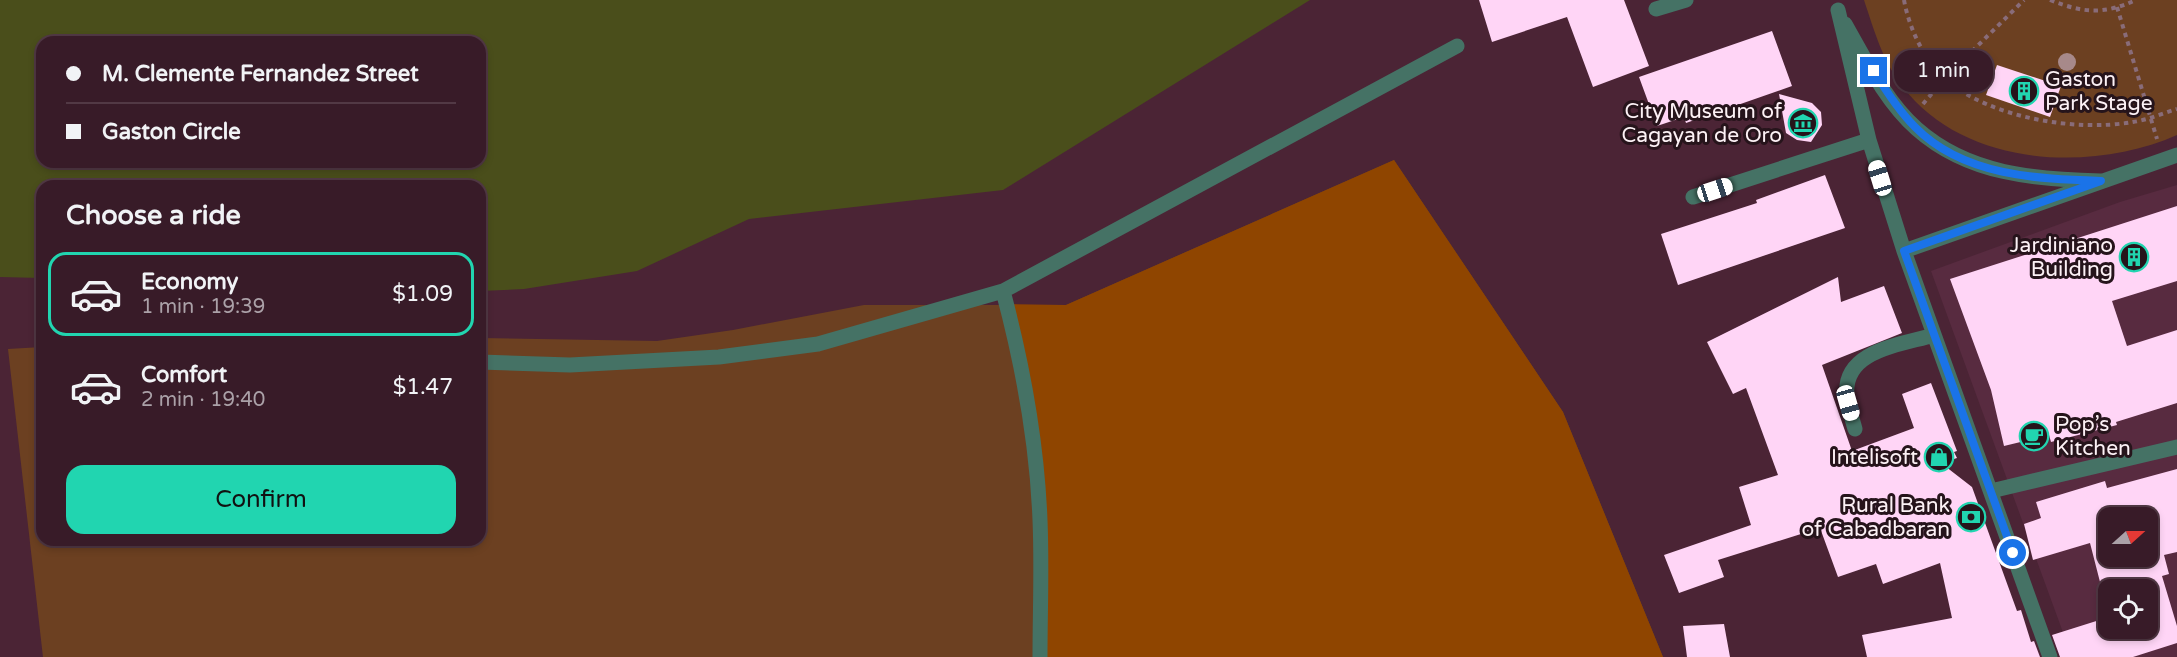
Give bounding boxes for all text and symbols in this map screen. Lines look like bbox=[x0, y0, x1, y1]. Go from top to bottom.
callout: 1 min bbox=[1895, 50, 1994, 92]
route end bbox=[1860, 57, 1887, 84]
text: 1 min bbox=[1917, 59, 1970, 83]
text: M. Clemente Fernandez Street bbox=[102, 61, 419, 87]
place label: Gaston Park Stage bbox=[2045, 67, 2153, 116]
building icon: Gaston Park Stage bbox=[2008, 75, 2040, 107]
place label: City Museum of Cagayan de Oro bbox=[1622, 99, 1782, 148]
museum icon: City Museum of Cagayan de Oro bbox=[1787, 107, 1819, 139]
text: Gaston Circle bbox=[102, 119, 241, 145]
car bbox=[1866, 158, 1894, 198]
car bbox=[1695, 176, 1735, 204]
text: Choose a ride bbox=[66, 199, 241, 232]
place label: Jardiniano Building bbox=[2010, 233, 2113, 282]
building icon: Jardiniano Building bbox=[2118, 241, 2150, 273]
icon: car bbox=[69, 267, 123, 321]
text: Economy bbox=[141, 269, 238, 295]
text: $1.09 bbox=[392, 281, 453, 307]
text: 1 min · 19:39 bbox=[141, 295, 265, 319]
icon: car bbox=[69, 360, 123, 414]
text: Comfort bbox=[141, 362, 227, 388]
text: $1.47 bbox=[393, 374, 453, 400]
car bbox=[1834, 383, 1862, 423]
text: 2 min · 19:40 bbox=[141, 388, 265, 412]
place label: Pop’s Kitchen bbox=[2055, 412, 2131, 461]
cafe icon: Pop’s Kitchen bbox=[2018, 420, 2050, 452]
shop icon: Intelisoft bbox=[1923, 441, 1955, 473]
place label: Intelisoft bbox=[1831, 445, 1918, 470]
button: Confirm bbox=[66, 465, 456, 534]
place label: Rural Bank of Cabadbaran bbox=[1801, 493, 1950, 542]
bank icon: Rural Bank of Cabadbaran bbox=[1955, 501, 1987, 533]
north arrow bbox=[2098, 507, 2158, 567]
map controls bbox=[2098, 507, 2158, 639]
route start bbox=[1999, 539, 2026, 566]
button: locate bbox=[2098, 579, 2158, 639]

